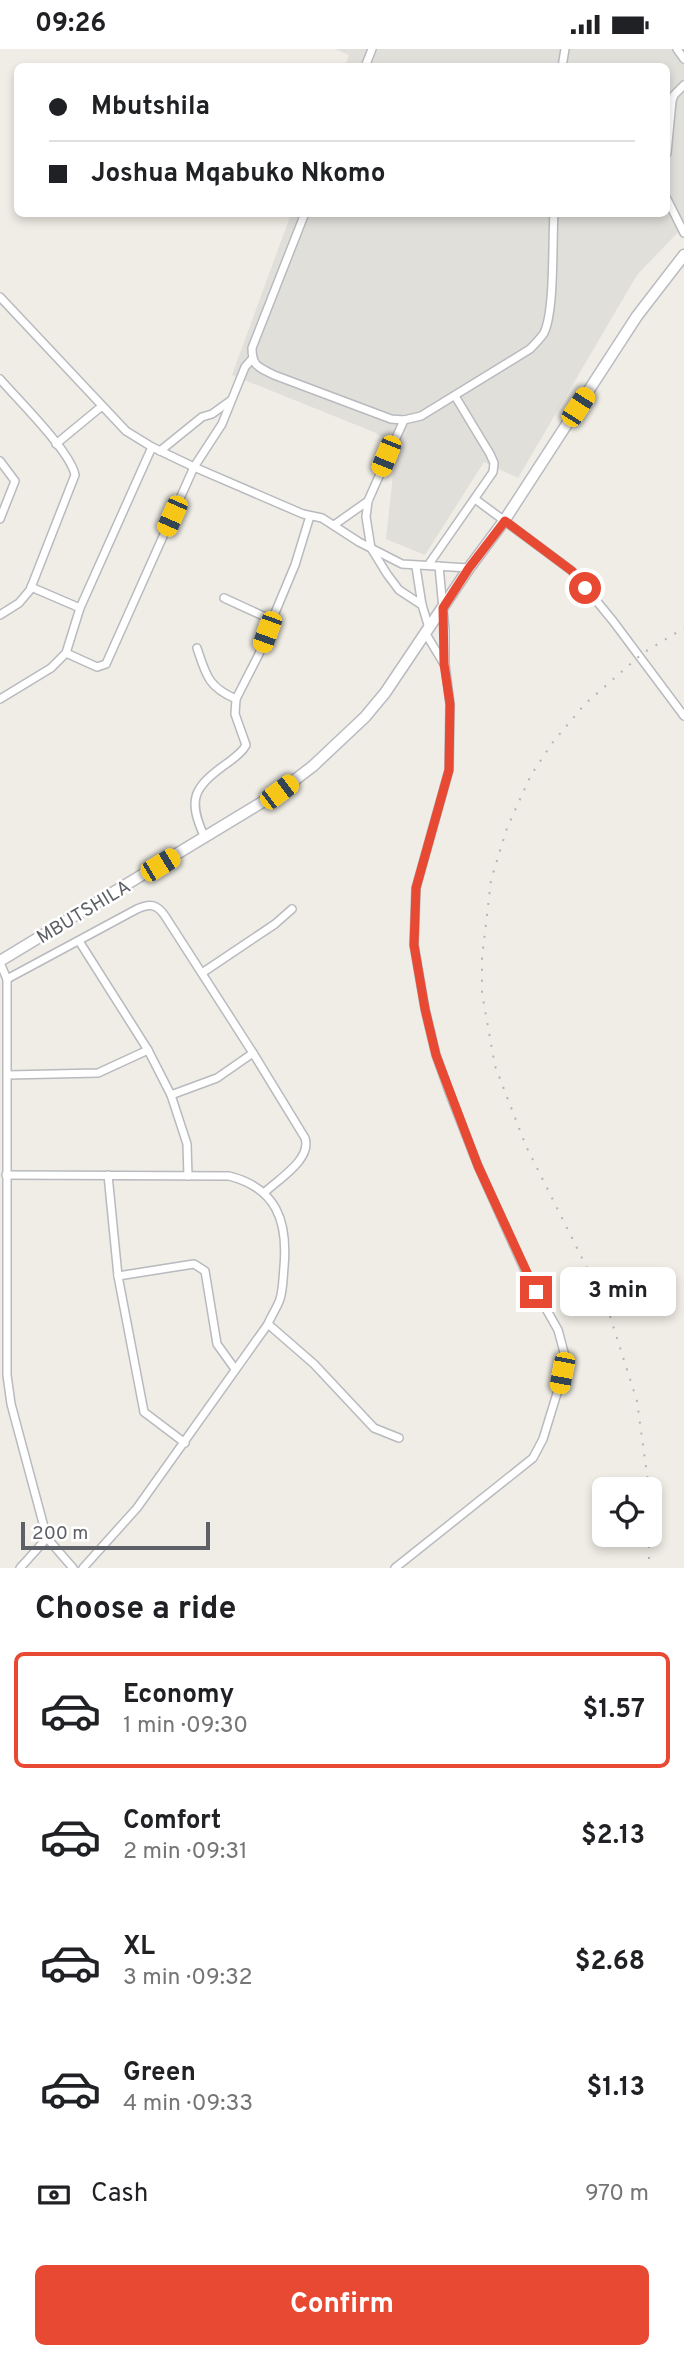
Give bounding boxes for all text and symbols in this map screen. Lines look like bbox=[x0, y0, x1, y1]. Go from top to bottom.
text: 09:26 bbox=[35, 8, 106, 41]
text: Mbutshila bbox=[91, 91, 210, 124]
text: Joshua Mqabuko Nkomo bbox=[91, 158, 385, 191]
car bbox=[558, 384, 599, 430]
car bbox=[369, 433, 404, 479]
car bbox=[154, 493, 191, 539]
route start bbox=[569, 572, 601, 604]
car bbox=[250, 609, 285, 655]
car bbox=[256, 771, 303, 813]
car bbox=[137, 845, 184, 885]
street label: MBUTSHILA bbox=[33, 875, 135, 950]
callout: 3 min bbox=[560, 1267, 676, 1317]
route end bbox=[520, 1276, 552, 1308]
text: 3 min bbox=[588, 1277, 648, 1306]
car bbox=[548, 1350, 577, 1396]
map controls bbox=[592, 1477, 662, 1547]
button: locate bbox=[592, 1477, 662, 1547]
scale bar bbox=[21, 1519, 210, 1551]
text: 200 m bbox=[32, 1522, 88, 1546]
text: Choose a ride bbox=[35, 1590, 236, 1630]
icon: car bbox=[39, 1679, 102, 1742]
text: Economy bbox=[123, 1679, 234, 1712]
text: $1.57 bbox=[583, 1694, 645, 1727]
text: 1 min · 09:30 bbox=[123, 1712, 248, 1741]
icon: car bbox=[39, 1805, 102, 1868]
text: Comfort bbox=[123, 1805, 221, 1838]
text: $2.13 bbox=[581, 1820, 645, 1853]
text: 2 min · 09:31 bbox=[123, 1838, 248, 1867]
icon: car bbox=[39, 1931, 102, 1994]
text: XL bbox=[123, 1931, 155, 1964]
text: $2.68 bbox=[575, 1946, 645, 1979]
text: 3 min · 09:32 bbox=[123, 1964, 252, 1993]
icon: car bbox=[39, 2057, 102, 2120]
text: Green bbox=[123, 2057, 196, 2090]
text: $1.13 bbox=[586, 2072, 645, 2105]
text: 4 min · 09:33 bbox=[123, 2090, 253, 2119]
icon: cash bbox=[35, 2176, 73, 2214]
text: Cash bbox=[91, 2178, 148, 2211]
text: 970 m bbox=[585, 2180, 649, 2209]
button: Confirm bbox=[35, 2265, 649, 2345]

